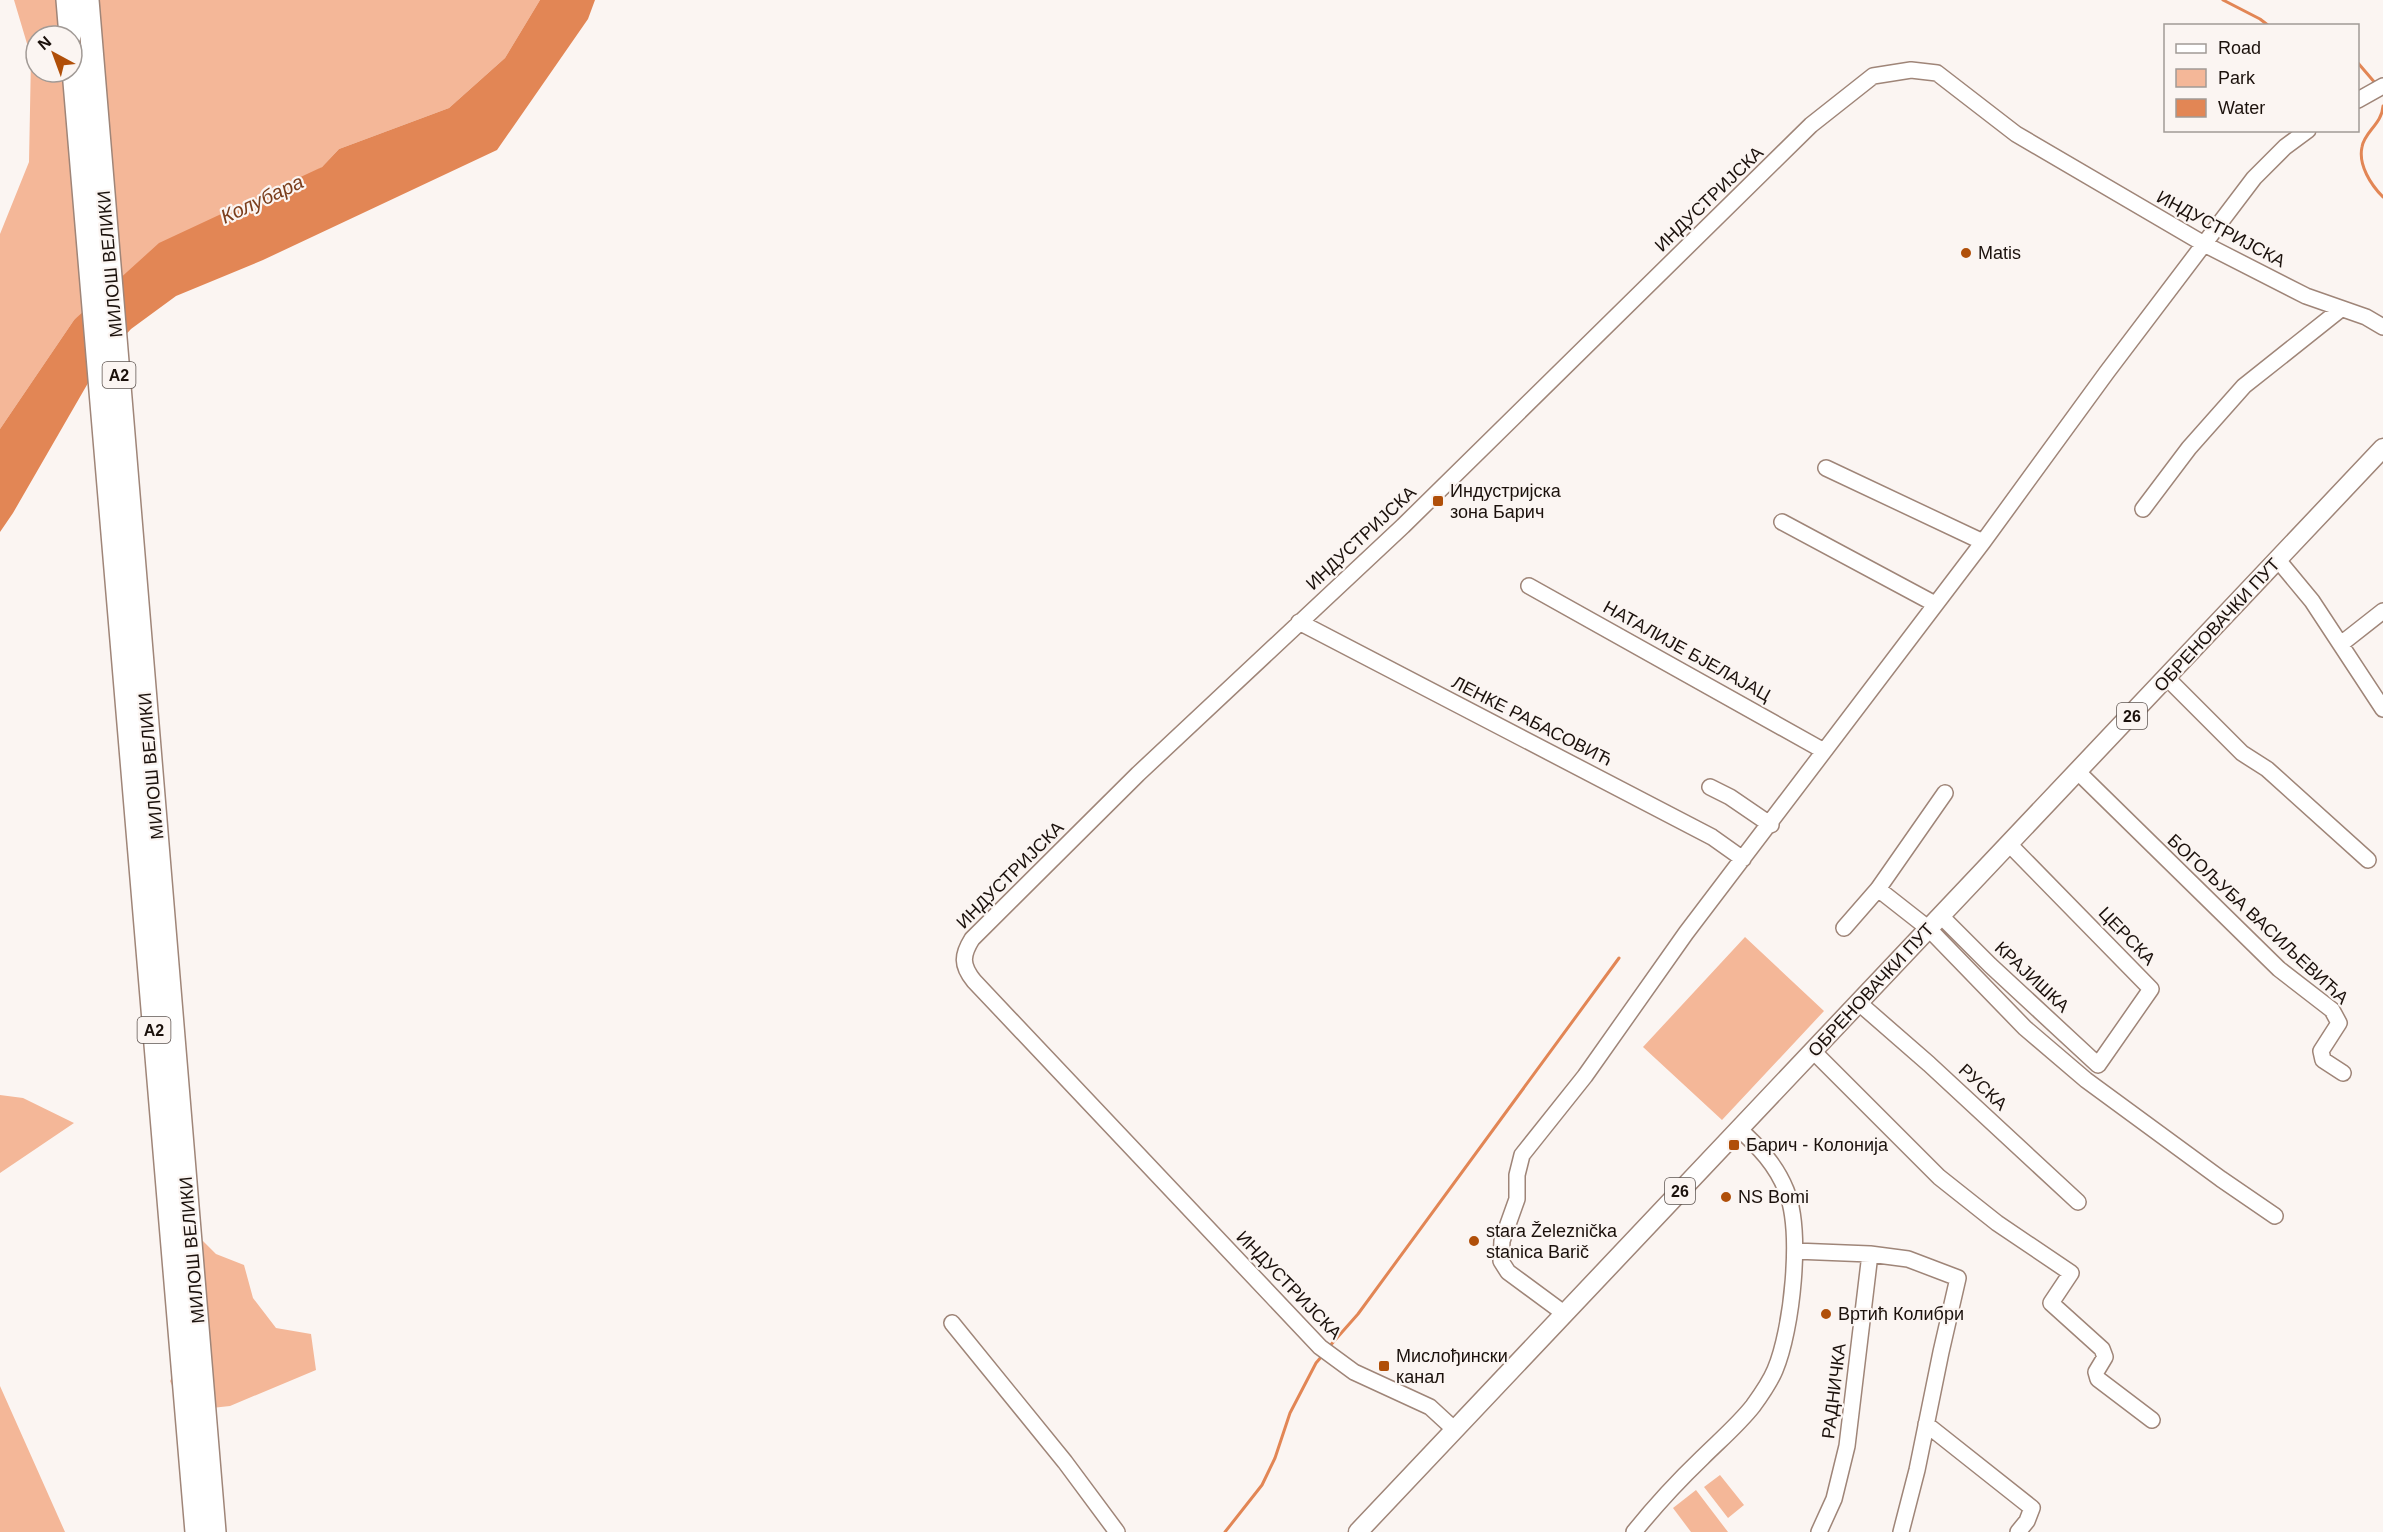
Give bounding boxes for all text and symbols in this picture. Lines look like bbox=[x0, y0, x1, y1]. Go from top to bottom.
north arrow bbox=[24, 24, 84, 84]
legend bbox=[2164, 24, 2359, 132]
text: N bbox=[35, 33, 54, 53]
text: Road bbox=[2218, 38, 2261, 58]
text: Park bbox=[2218, 68, 2256, 88]
text: Water bbox=[2218, 98, 2265, 118]
street label: ИНДУСТРИЈСКА bbox=[1651, 142, 1767, 256]
water label: Колубара bbox=[217, 170, 307, 228]
street label: ИНДУСТРИЈСКА bbox=[2153, 187, 2289, 271]
street label: МИЛОШ ВЕЛИКИ bbox=[94, 190, 126, 338]
place label: Matis bbox=[1978, 243, 2021, 263]
marker: Matis bbox=[1959, 246, 1973, 260]
road number: A2 bbox=[102, 362, 136, 388]
place label: Индустријска зона Барич bbox=[1450, 481, 1562, 522]
street label: ИНДУСТРИЈСКА bbox=[1302, 482, 1420, 594]
marker: Индустријска зона Барич bbox=[1431, 494, 1445, 508]
street label: ОБРЕНОВАЧКИ ПУТ bbox=[2150, 554, 2284, 696]
street label: НАТАЛИЈЕ БЈЕЛАЈАЦ bbox=[1600, 597, 1774, 705]
street label: ЛЕНКЕ РАБАСОВИЋ bbox=[1449, 672, 1615, 770]
street label: МИЛОШ ВЕЛИКИ bbox=[135, 692, 167, 840]
road number: 26 bbox=[2117, 703, 2147, 729]
street label: ИНДУСТРИЈСКА bbox=[953, 818, 1067, 932]
street label: БОГОЉУБА ВАСИЉЕВИЋА bbox=[2164, 830, 2352, 1008]
street label: ЦЕРСКА bbox=[2095, 903, 2159, 969]
street label: ОБРЕНОВАЧКИ ПУТ bbox=[1804, 919, 1938, 1061]
street label: КРАЈИШКА bbox=[1991, 938, 2073, 1016]
road number: A2 bbox=[138, 1017, 170, 1043]
street label: РУСКА bbox=[1955, 1060, 2011, 1114]
place label: Барич - Колонија bbox=[1746, 1135, 1889, 1155]
marker: Барич - Колонија bbox=[1727, 1138, 1741, 1152]
street label: МИЛОШ ВЕЛИКИ bbox=[176, 1176, 208, 1324]
road number: 26 bbox=[1665, 1178, 1695, 1204]
place label: NS Bomi bbox=[1738, 1187, 1809, 1207]
marker: NS Bomi bbox=[1719, 1190, 1733, 1204]
place label: stara Železnička stanica Barič bbox=[1486, 1221, 1618, 1262]
street label: ИНДУСТРИЈСКА bbox=[1232, 1227, 1346, 1343]
marker: stara Železnička stanica Barič bbox=[1467, 1234, 1481, 1248]
place label: Вртић Колибри bbox=[1838, 1304, 1964, 1324]
marker: Вртић Колибри bbox=[1819, 1307, 1833, 1321]
street label: РАДНИЧКА bbox=[1818, 1342, 1850, 1440]
place label: Мислођински канал bbox=[1396, 1346, 1508, 1387]
marker: Мислођински канал bbox=[1377, 1359, 1391, 1373]

